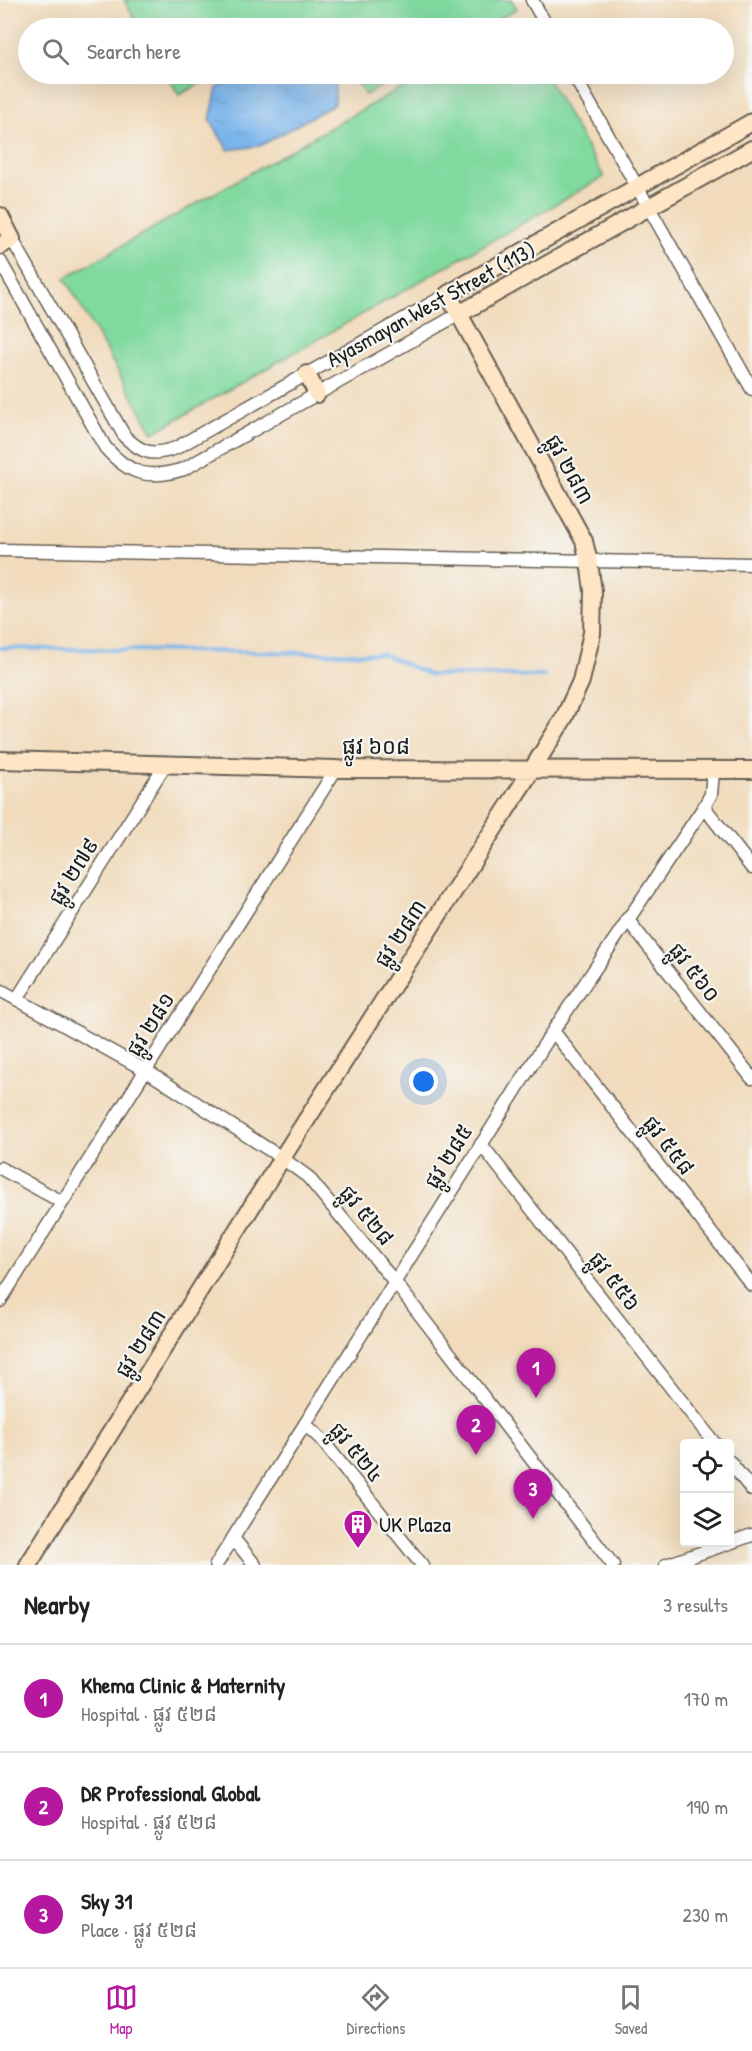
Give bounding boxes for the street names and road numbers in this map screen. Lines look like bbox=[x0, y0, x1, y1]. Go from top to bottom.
street label: Ayasmayan West Street (113) bbox=[321, 234, 541, 374]
street label: ផ្លូវ ២៨៣ bbox=[534, 429, 601, 512]
street label: ផ្លូវ ៦០៨ bbox=[342, 731, 410, 767]
street label: ផ្លូវ ២៧៩ bbox=[41, 832, 110, 913]
street label: ផ្លូវ ២៨៣ bbox=[367, 893, 438, 976]
street label: ផ្លូវ ៥៦០ bbox=[658, 936, 728, 1011]
street label: ផ្លូវ ២៨១ bbox=[119, 986, 186, 1065]
street label: ផ្លូវ ៥៥៨ bbox=[632, 1109, 702, 1184]
street label: ផ្លូវ ២៨៥ bbox=[417, 1118, 484, 1197]
street label: ផ្លូវ ៥២៨ bbox=[329, 1178, 401, 1255]
street label: ផ្លូវ ៥៥៦ bbox=[578, 1245, 648, 1320]
street label: ផ្លូវ ២៨៣ bbox=[107, 1303, 177, 1386]
street label: ផ្លូវ ៥២៤ bbox=[319, 1415, 391, 1492]

